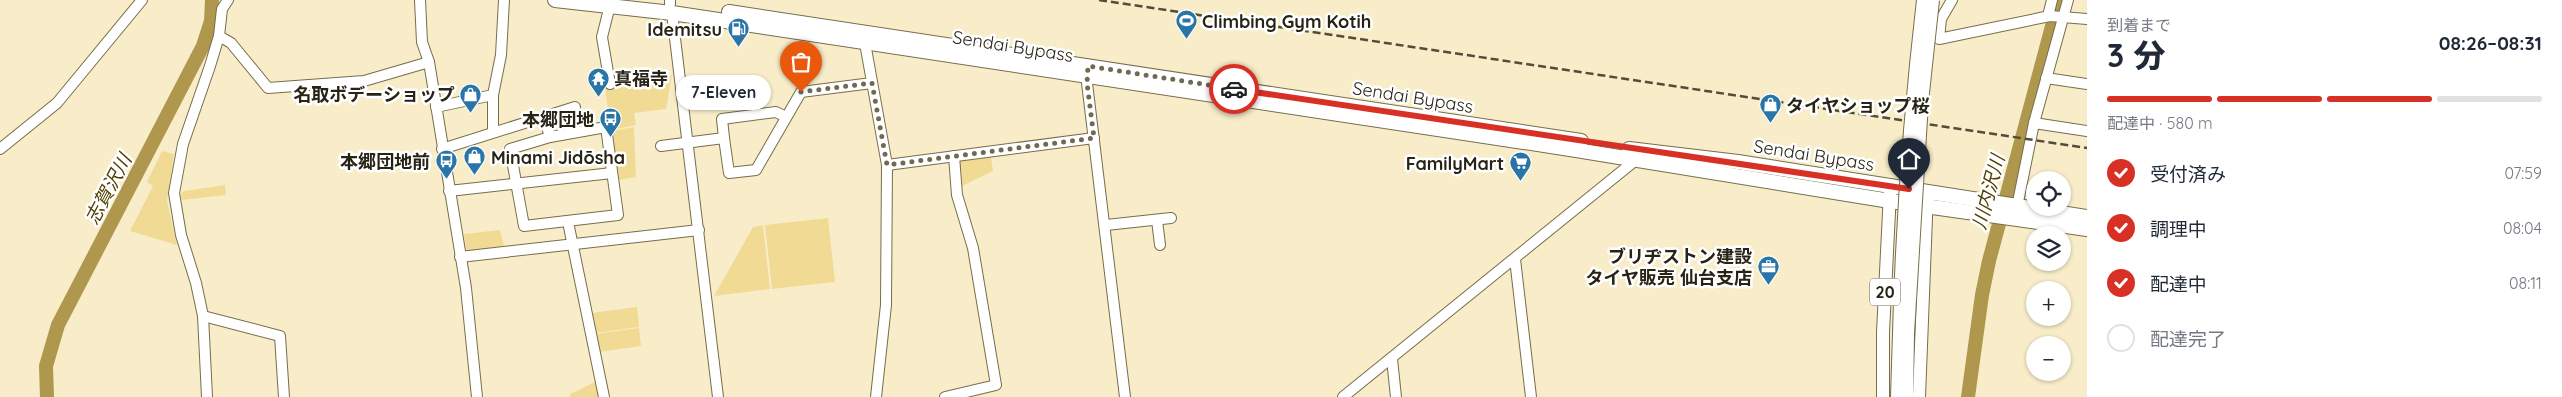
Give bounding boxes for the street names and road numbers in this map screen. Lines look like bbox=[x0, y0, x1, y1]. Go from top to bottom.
street label: Sendai Bypass bbox=[951, 25, 1075, 67]
street label: Sendai Bypass bbox=[1351, 76, 1475, 118]
street label: Sendai Bypass bbox=[1752, 134, 1876, 176]
road number: 20 bbox=[1870, 278, 1900, 306]

